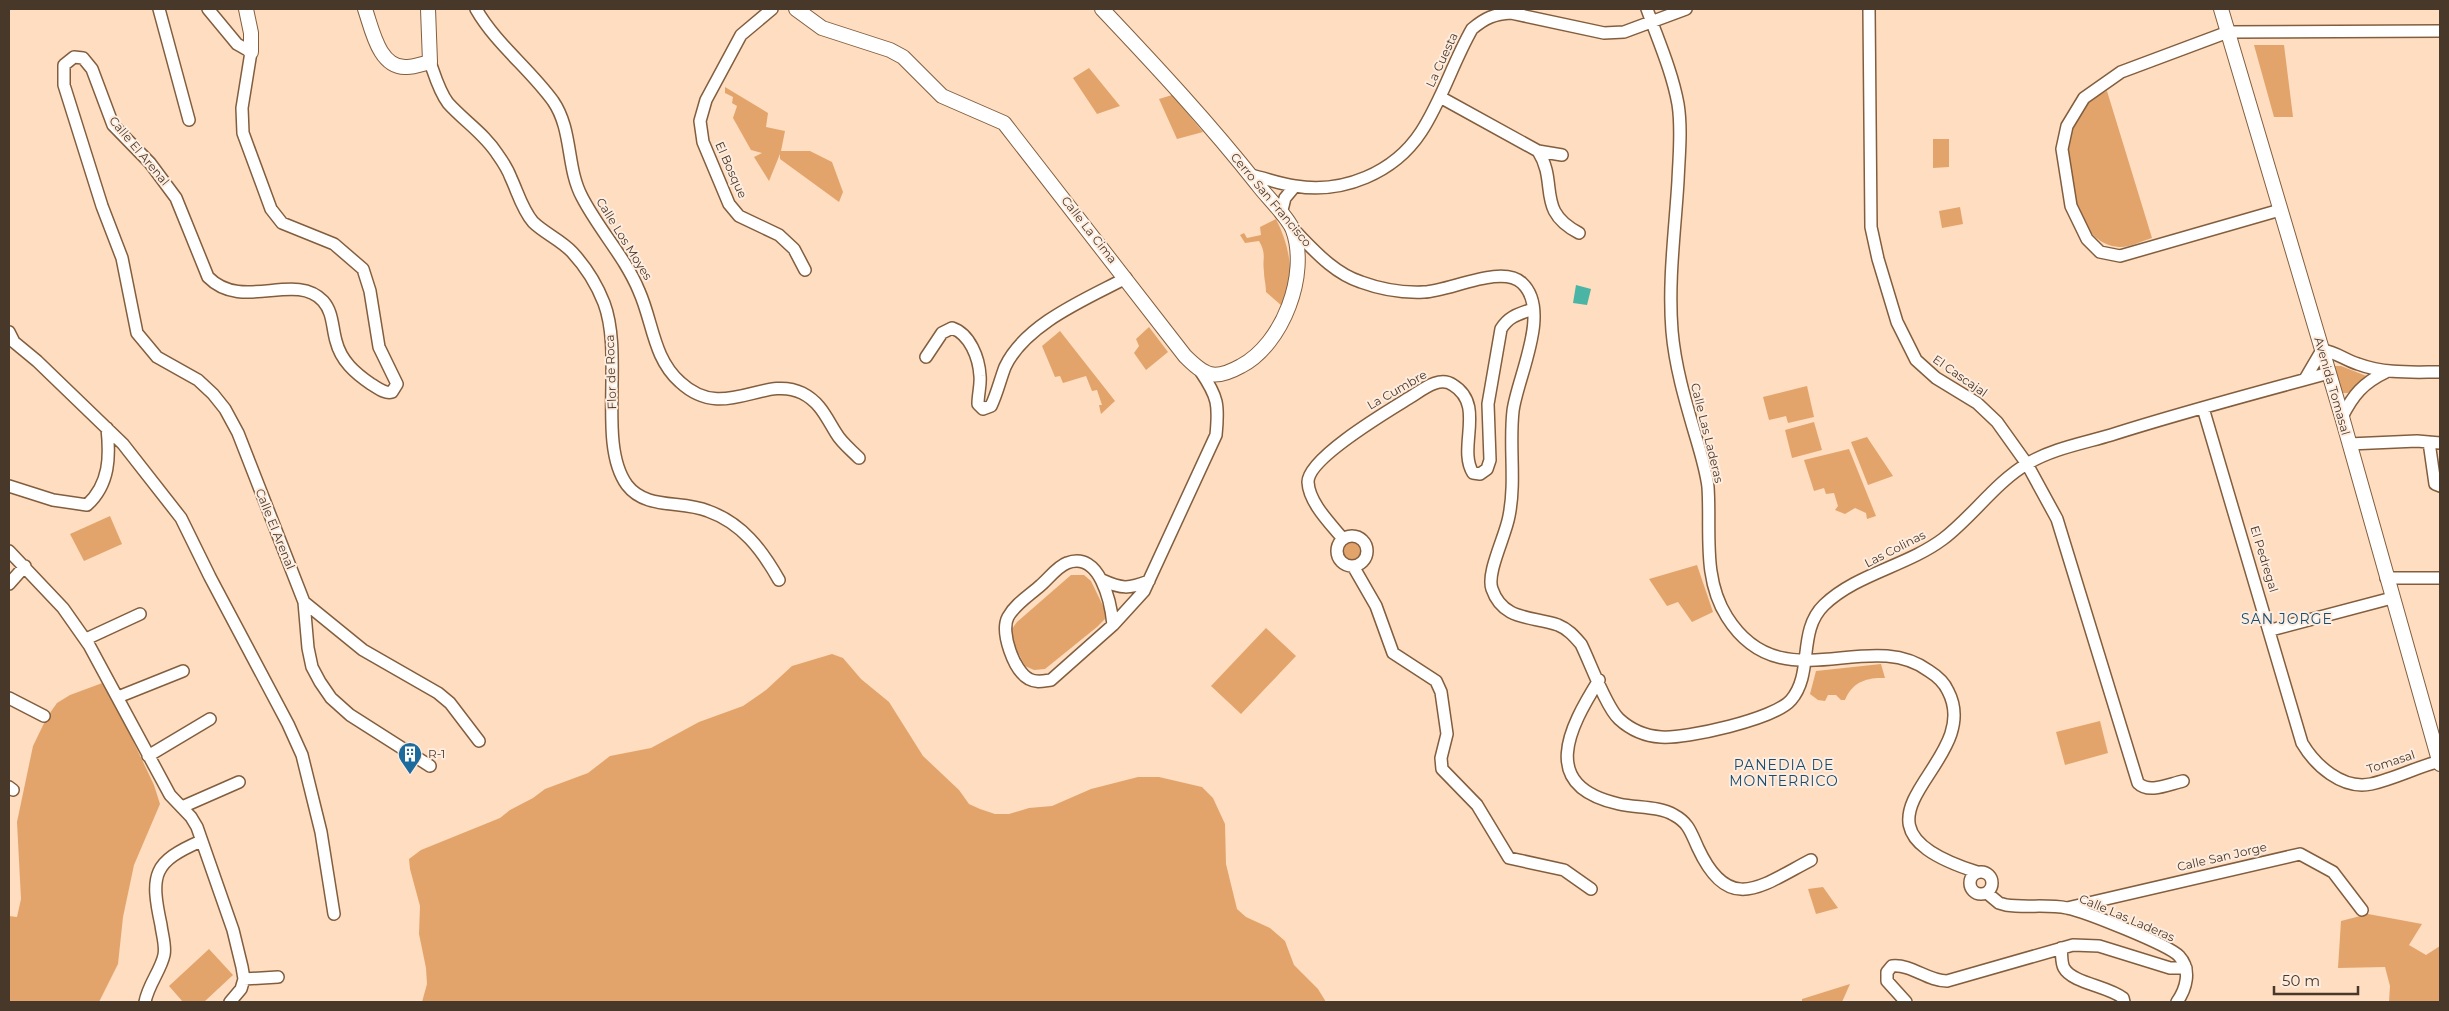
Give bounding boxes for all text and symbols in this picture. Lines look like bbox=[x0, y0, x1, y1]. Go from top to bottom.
street label: La Cuesta bbox=[1422, 30, 1461, 89]
street label: Calle El Arenal bbox=[106, 113, 173, 188]
street label: El Bosque bbox=[712, 139, 751, 200]
street label: Cerro San Francisco bbox=[1228, 150, 1315, 250]
street label: Calle La Cima bbox=[1058, 193, 1120, 266]
street label: Calle Los Moyes bbox=[593, 195, 656, 283]
street label: Flor de Roca bbox=[602, 334, 619, 410]
street label: Avenida Tomasal bbox=[2311, 335, 2354, 437]
street label: El Cascajal bbox=[1930, 351, 1990, 400]
street label: La Cumbre bbox=[1364, 366, 1429, 413]
street label: Calle Las Laderas bbox=[1688, 381, 1727, 484]
street label: Calle El Arenal bbox=[252, 486, 298, 571]
street label: El Pedregal bbox=[2247, 524, 2282, 594]
street label: Las Colinas bbox=[1862, 527, 1928, 570]
district label: SAN JORGE bbox=[2241, 610, 2333, 628]
building icon: R-1 bbox=[397, 741, 423, 775]
place label: R-1 bbox=[428, 746, 445, 761]
street label: Tomasal bbox=[2365, 747, 2417, 776]
district label: PANEDIA DE MONTERRICO bbox=[1729, 756, 1839, 790]
street label: Calle San Jorge bbox=[2176, 839, 2268, 874]
street label: Calle Las Laderas bbox=[2077, 891, 2177, 944]
scale bar bbox=[2274, 964, 2358, 996]
text: 50 m bbox=[2282, 971, 2320, 990]

